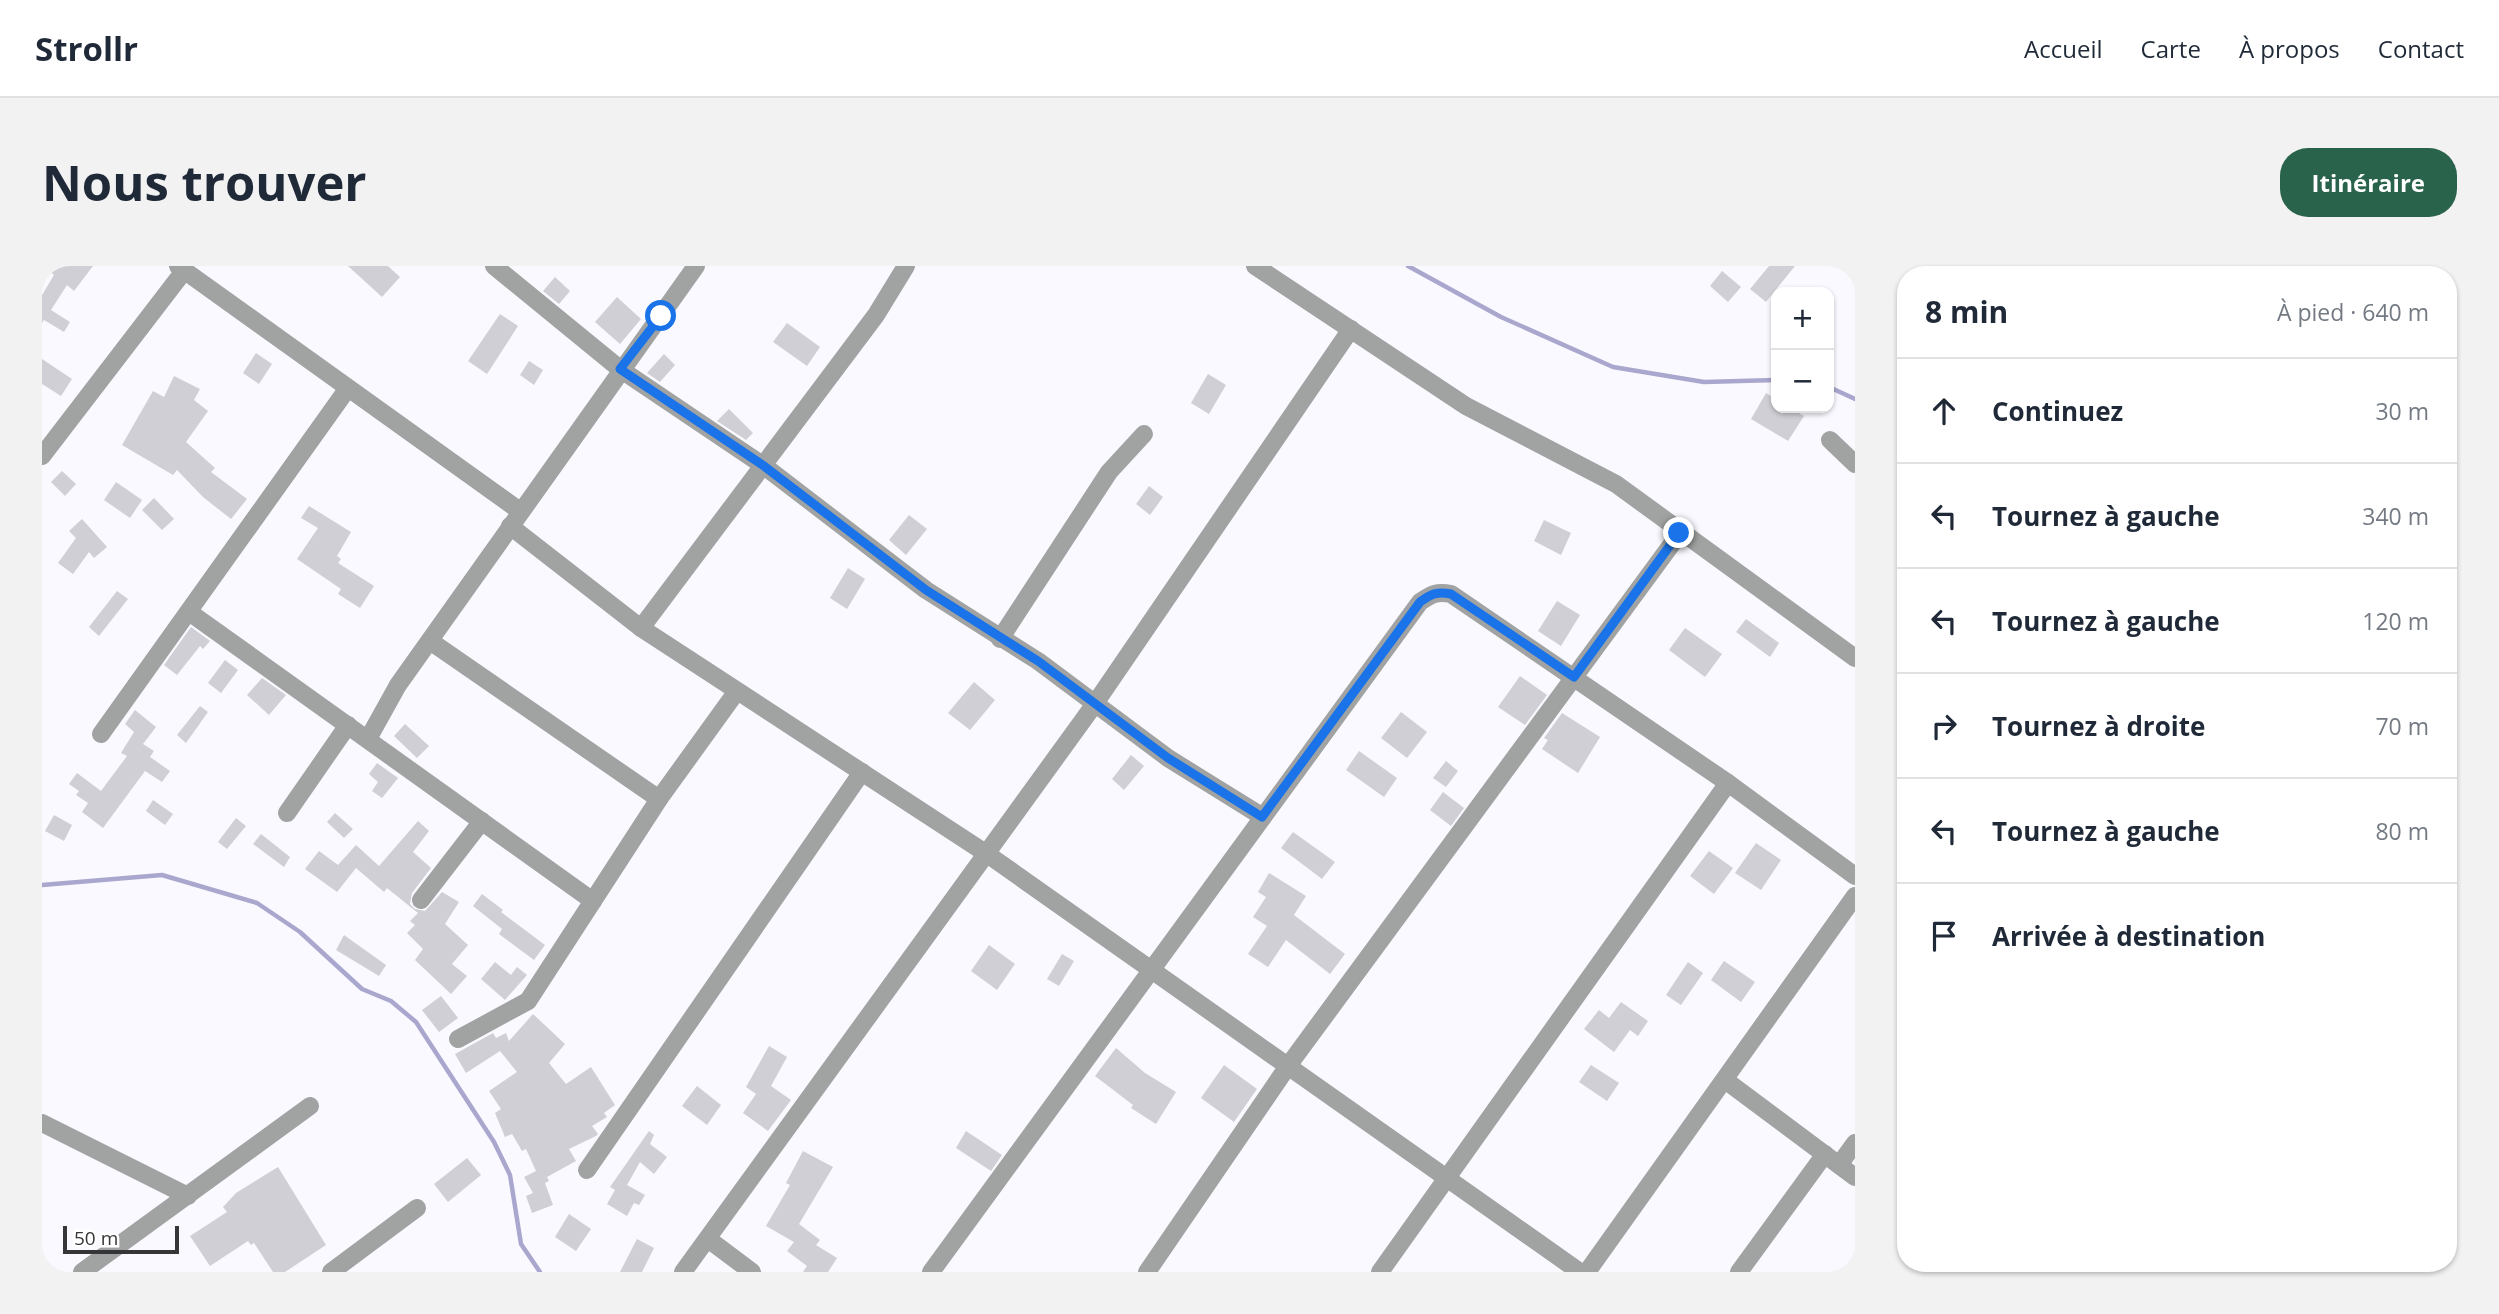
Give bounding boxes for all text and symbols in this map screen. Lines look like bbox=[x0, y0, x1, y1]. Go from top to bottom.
text: Strollr bbox=[35, 26, 138, 71]
text: Accueil bbox=[2024, 32, 2103, 65]
text: Carte bbox=[2141, 32, 2201, 65]
text: À propos bbox=[2239, 32, 2340, 65]
text: Contact bbox=[2378, 32, 2464, 65]
button: Itinéraire bbox=[2280, 148, 2457, 217]
text: Nous trouver bbox=[42, 149, 367, 215]
map controls bbox=[1771, 287, 1834, 413]
button: + bbox=[1771, 287, 1834, 350]
text: 8 min bbox=[1925, 291, 2008, 332]
text: À pied · 640 m bbox=[2277, 296, 2429, 328]
route start bbox=[645, 300, 676, 331]
button: − bbox=[1771, 350, 1834, 413]
icon: ahead bbox=[1925, 392, 1963, 430]
text: Continuez bbox=[1992, 393, 2123, 429]
text: 30 m bbox=[2375, 395, 2429, 427]
icon: left bbox=[1925, 497, 1963, 535]
text: Tournez à gauche bbox=[1992, 498, 2220, 534]
text: 340 m bbox=[2362, 500, 2429, 532]
route end bbox=[1663, 517, 1694, 548]
icon: left bbox=[1925, 602, 1963, 640]
text: Tournez à gauche bbox=[1992, 603, 2220, 639]
text: 120 m bbox=[2362, 605, 2429, 637]
icon: right bbox=[1925, 707, 1963, 745]
text: Tournez à droite bbox=[1992, 708, 2205, 744]
text: 70 m bbox=[2375, 710, 2429, 742]
icon: left bbox=[1925, 812, 1963, 850]
text: Tournez à gauche bbox=[1992, 813, 2220, 849]
text: 80 m bbox=[2375, 815, 2429, 847]
icon: arrive bbox=[1925, 917, 1963, 955]
text: Arrivée à destination bbox=[1992, 918, 2265, 954]
scale bar bbox=[63, 1223, 178, 1255]
text: 50 m bbox=[74, 1225, 118, 1251]

